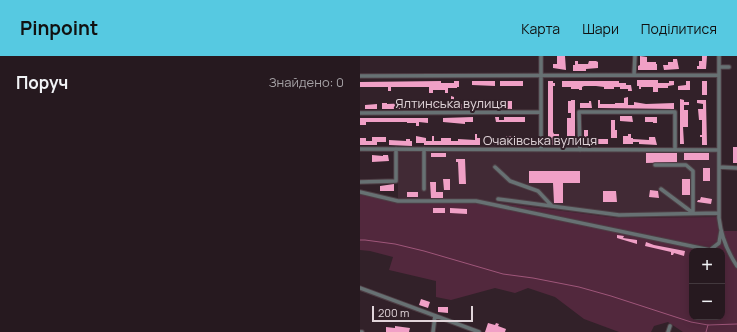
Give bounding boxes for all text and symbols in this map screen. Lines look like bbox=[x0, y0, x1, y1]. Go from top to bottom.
text: Pinpoint bbox=[20, 15, 98, 41]
text: Карта bbox=[521, 19, 560, 38]
text: Шари bbox=[582, 19, 619, 38]
text: Поділитися bbox=[641, 19, 717, 38]
text: Поруч bbox=[16, 71, 68, 94]
text: Знайдено: 0 bbox=[269, 73, 344, 91]
street label: Ялтинська вулиця bbox=[395, 94, 507, 112]
street label: Очаківська вулиця bbox=[483, 131, 597, 149]
map controls bbox=[689, 248, 725, 320]
button: + bbox=[689, 248, 725, 284]
button: − bbox=[689, 284, 725, 320]
scale bar bbox=[372, 304, 473, 323]
text: 200 m bbox=[378, 305, 409, 320]

